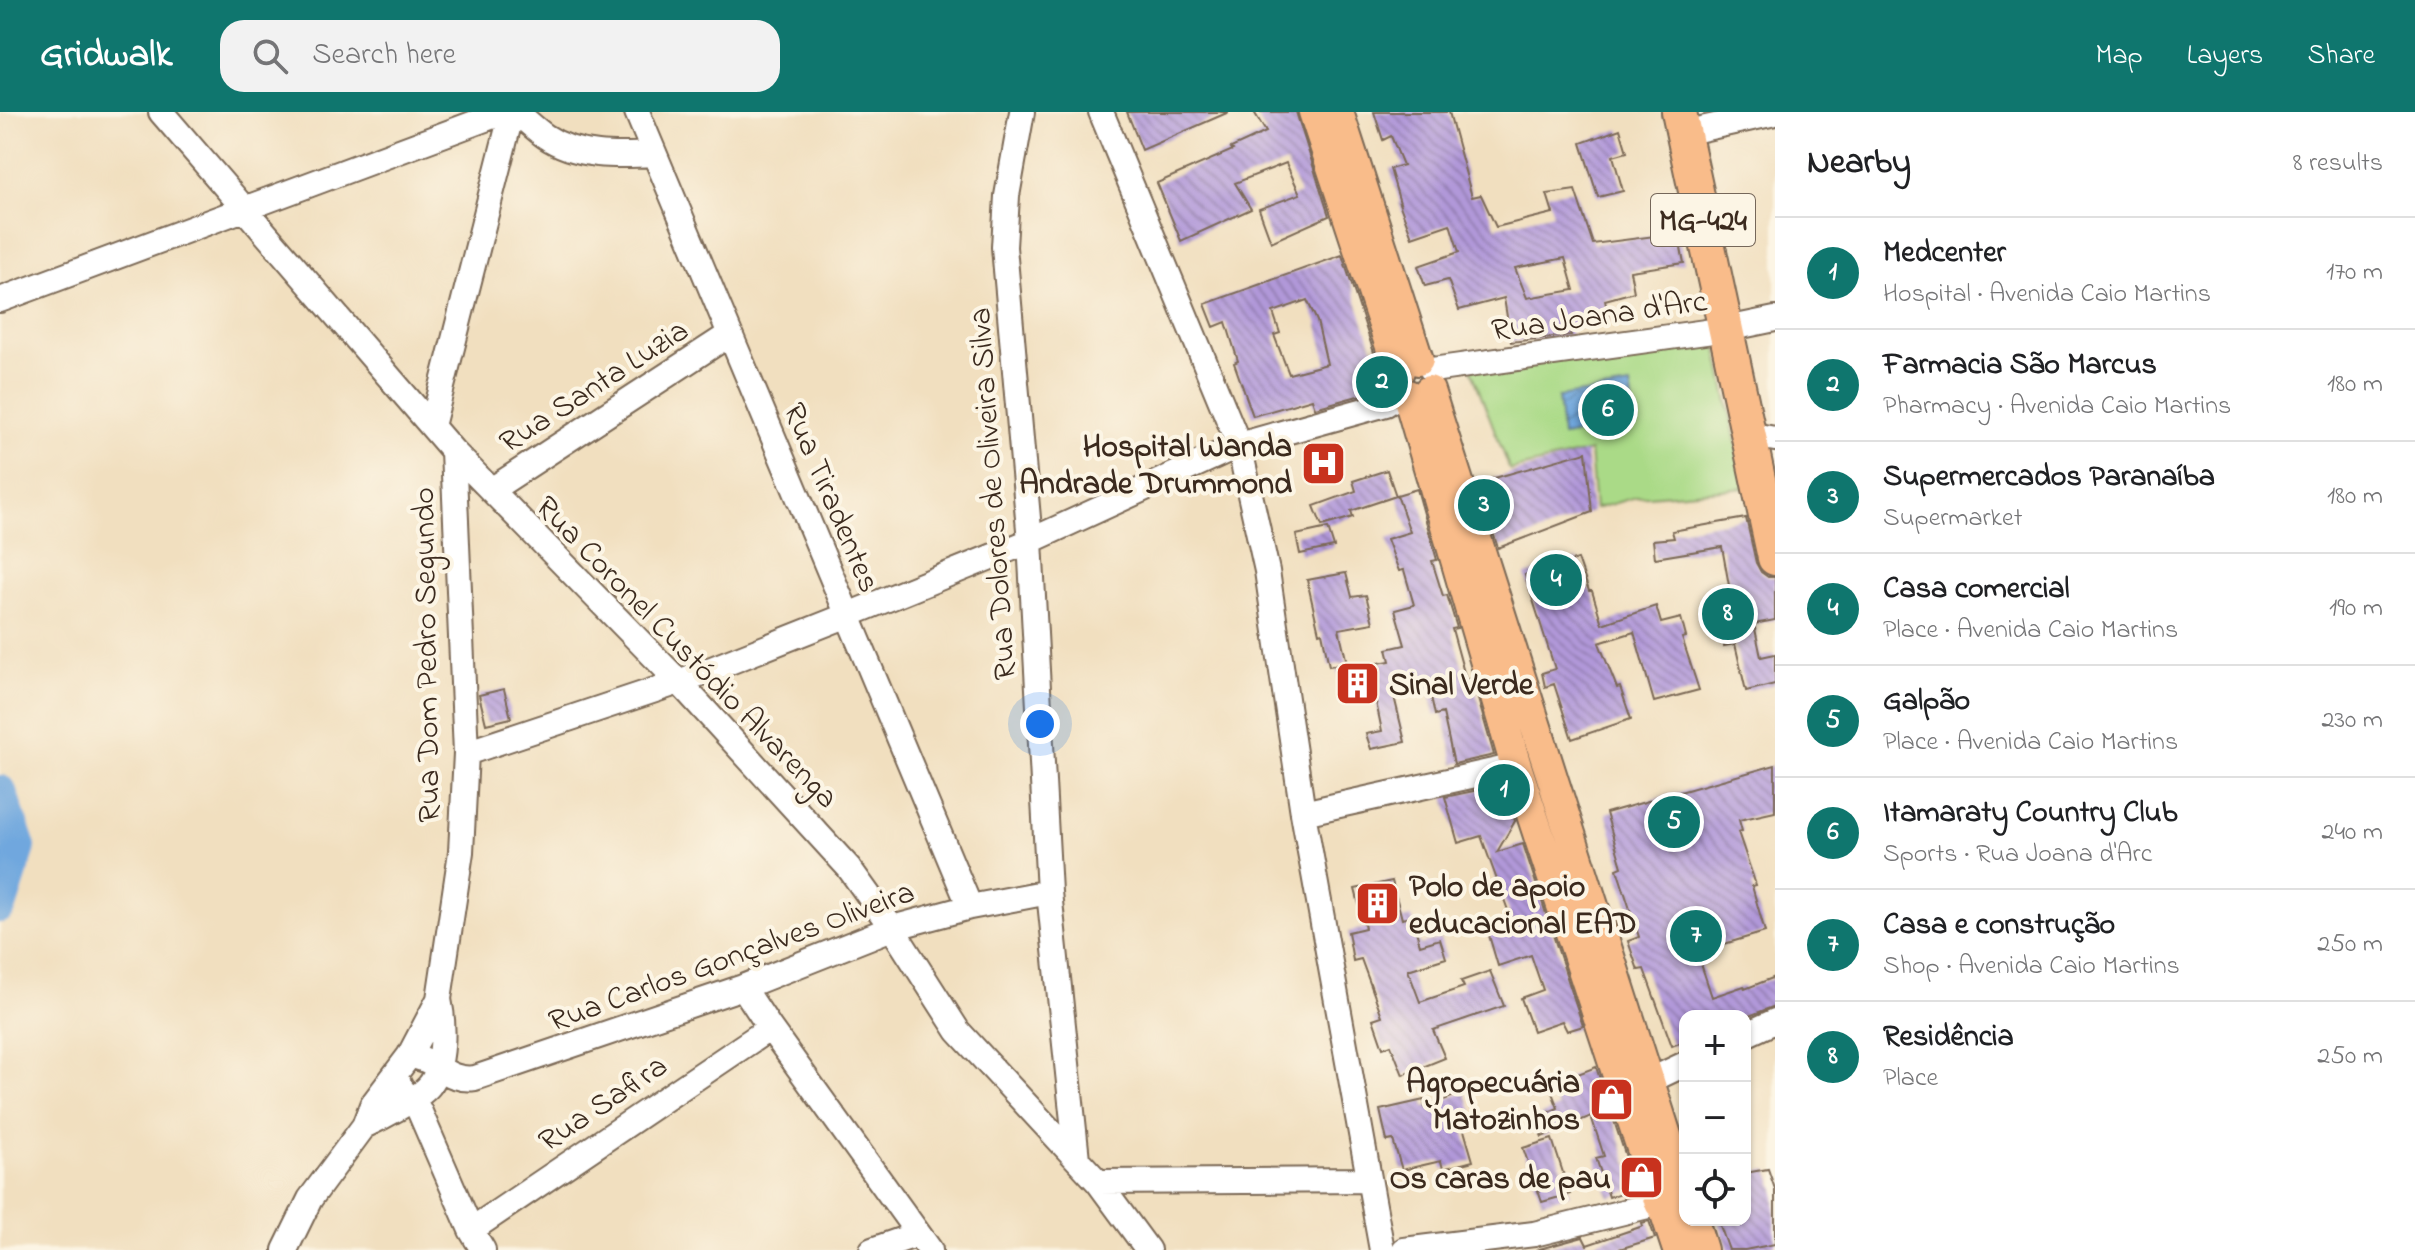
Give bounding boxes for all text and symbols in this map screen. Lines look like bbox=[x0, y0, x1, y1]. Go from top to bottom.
search box bbox=[220, 20, 780, 92]
text: Gridwalk bbox=[40, 28, 172, 84]
icon: search bbox=[248, 34, 292, 78]
text: Search here bbox=[312, 34, 456, 78]
text: Map bbox=[2095, 36, 2143, 77]
text: Layers bbox=[2187, 36, 2263, 77]
text: Share bbox=[2307, 36, 2375, 77]
text: Nearby bbox=[1807, 139, 1911, 189]
text: 8 results bbox=[2293, 145, 2383, 183]
road number: MG-424 bbox=[1651, 194, 1755, 246]
text: Medcenter bbox=[1883, 232, 2006, 276]
text: 1 bbox=[1829, 254, 1837, 292]
text: 170 m bbox=[2326, 254, 2383, 292]
text: Hospital · Avenida Caio Martins bbox=[1883, 276, 2211, 314]
street label: Rua Joana d'Arc bbox=[1489, 279, 1711, 356]
street label: Rua Dolores de Oliveira Silva bbox=[958, 306, 1031, 682]
street label: Rua Santa Luzia bbox=[491, 309, 699, 467]
text: Farmacia São Marcus bbox=[1883, 344, 2157, 388]
pin: 2 bbox=[1356, 352, 1408, 412]
text: 2 bbox=[1827, 366, 1839, 404]
text: 180 m bbox=[2327, 366, 2383, 404]
pin: 6 bbox=[1582, 380, 1634, 440]
text: Pharmacy · Avenida Caio Martins bbox=[1883, 388, 2231, 426]
street label: Rua Tiradentes bbox=[769, 396, 891, 600]
place label: Hospital Wanda Andrade Drummond bbox=[1019, 425, 1292, 509]
hospital icon: Hospital Wanda Andrade Drummond bbox=[1299, 439, 1347, 487]
text: Supermercados Paranaíba bbox=[1883, 456, 2215, 500]
pin: 3 bbox=[1458, 475, 1510, 535]
text: 3 bbox=[1828, 478, 1838, 516]
text: 180 m bbox=[2327, 478, 2383, 516]
street label: Rua Coronel Custódio Alvarenga bbox=[523, 486, 848, 821]
street label: Rua Dom Pedro Segundo bbox=[402, 487, 455, 823]
text: Supermarket bbox=[1883, 500, 2022, 538]
pin: 4 bbox=[1530, 550, 1582, 610]
text: Casa comercial bbox=[1883, 568, 2070, 612]
pin: 8 bbox=[1702, 584, 1754, 644]
text: 4 bbox=[1828, 590, 1838, 628]
text: 190 m bbox=[2329, 590, 2383, 628]
text: Place · Avenida Caio Martins bbox=[1883, 612, 2178, 650]
building icon: Sinal Verde bbox=[1334, 659, 1382, 707]
place label: Sinal Verde bbox=[1389, 663, 1535, 710]
text: Galpão bbox=[1883, 680, 1970, 724]
text: 5 bbox=[1826, 702, 1840, 740]
text: 230 m bbox=[2321, 702, 2383, 740]
your location bbox=[1020, 704, 1060, 744]
text: Place · Avenida Caio Martins bbox=[1883, 724, 2178, 762]
pin: 1 bbox=[1478, 760, 1530, 820]
pin: 5 bbox=[1648, 792, 1700, 852]
text: Itamaraty Country Club bbox=[1883, 792, 2177, 836]
text: 6 bbox=[1827, 814, 1839, 852]
text: 240 m bbox=[2321, 814, 2383, 852]
text: Sports · Rua Joana d'Arc bbox=[1883, 836, 2152, 874]
place label: Polo de apoio educacional EAD bbox=[1409, 865, 1637, 949]
street label: Rua Carlos Gonçalves Oliveira bbox=[543, 870, 922, 1046]
building icon: Polo de apoio educacional EAD bbox=[1354, 879, 1402, 927]
text: Casa e construção bbox=[1883, 904, 2115, 948]
pin: 7 bbox=[1670, 906, 1722, 966]
text: 7 bbox=[1828, 926, 1838, 964]
text: 250 m bbox=[2317, 926, 2383, 964]
text: Shop · Avenida Caio Martins bbox=[1883, 948, 2180, 986]
map controls bbox=[1679, 1010, 1751, 1226]
button: + bbox=[1679, 1010, 1751, 1082]
text: Residência bbox=[1883, 1016, 2014, 1060]
text: 8 bbox=[1828, 1038, 1838, 1076]
text: 250 m bbox=[2317, 1038, 2383, 1076]
street label: Rua Safira bbox=[530, 1044, 678, 1165]
text: Place bbox=[1883, 1060, 1938, 1098]
place label: Agropecuária Matozinhos bbox=[1406, 1061, 1580, 1145]
shop icon: Agropecuária Matozinhos bbox=[1587, 1075, 1635, 1123]
button: − bbox=[1679, 1082, 1751, 1154]
shop icon: Os caras de pau bbox=[1618, 1153, 1666, 1201]
button: locate bbox=[1679, 1154, 1751, 1226]
place label: Os caras de pau bbox=[1389, 1157, 1611, 1204]

